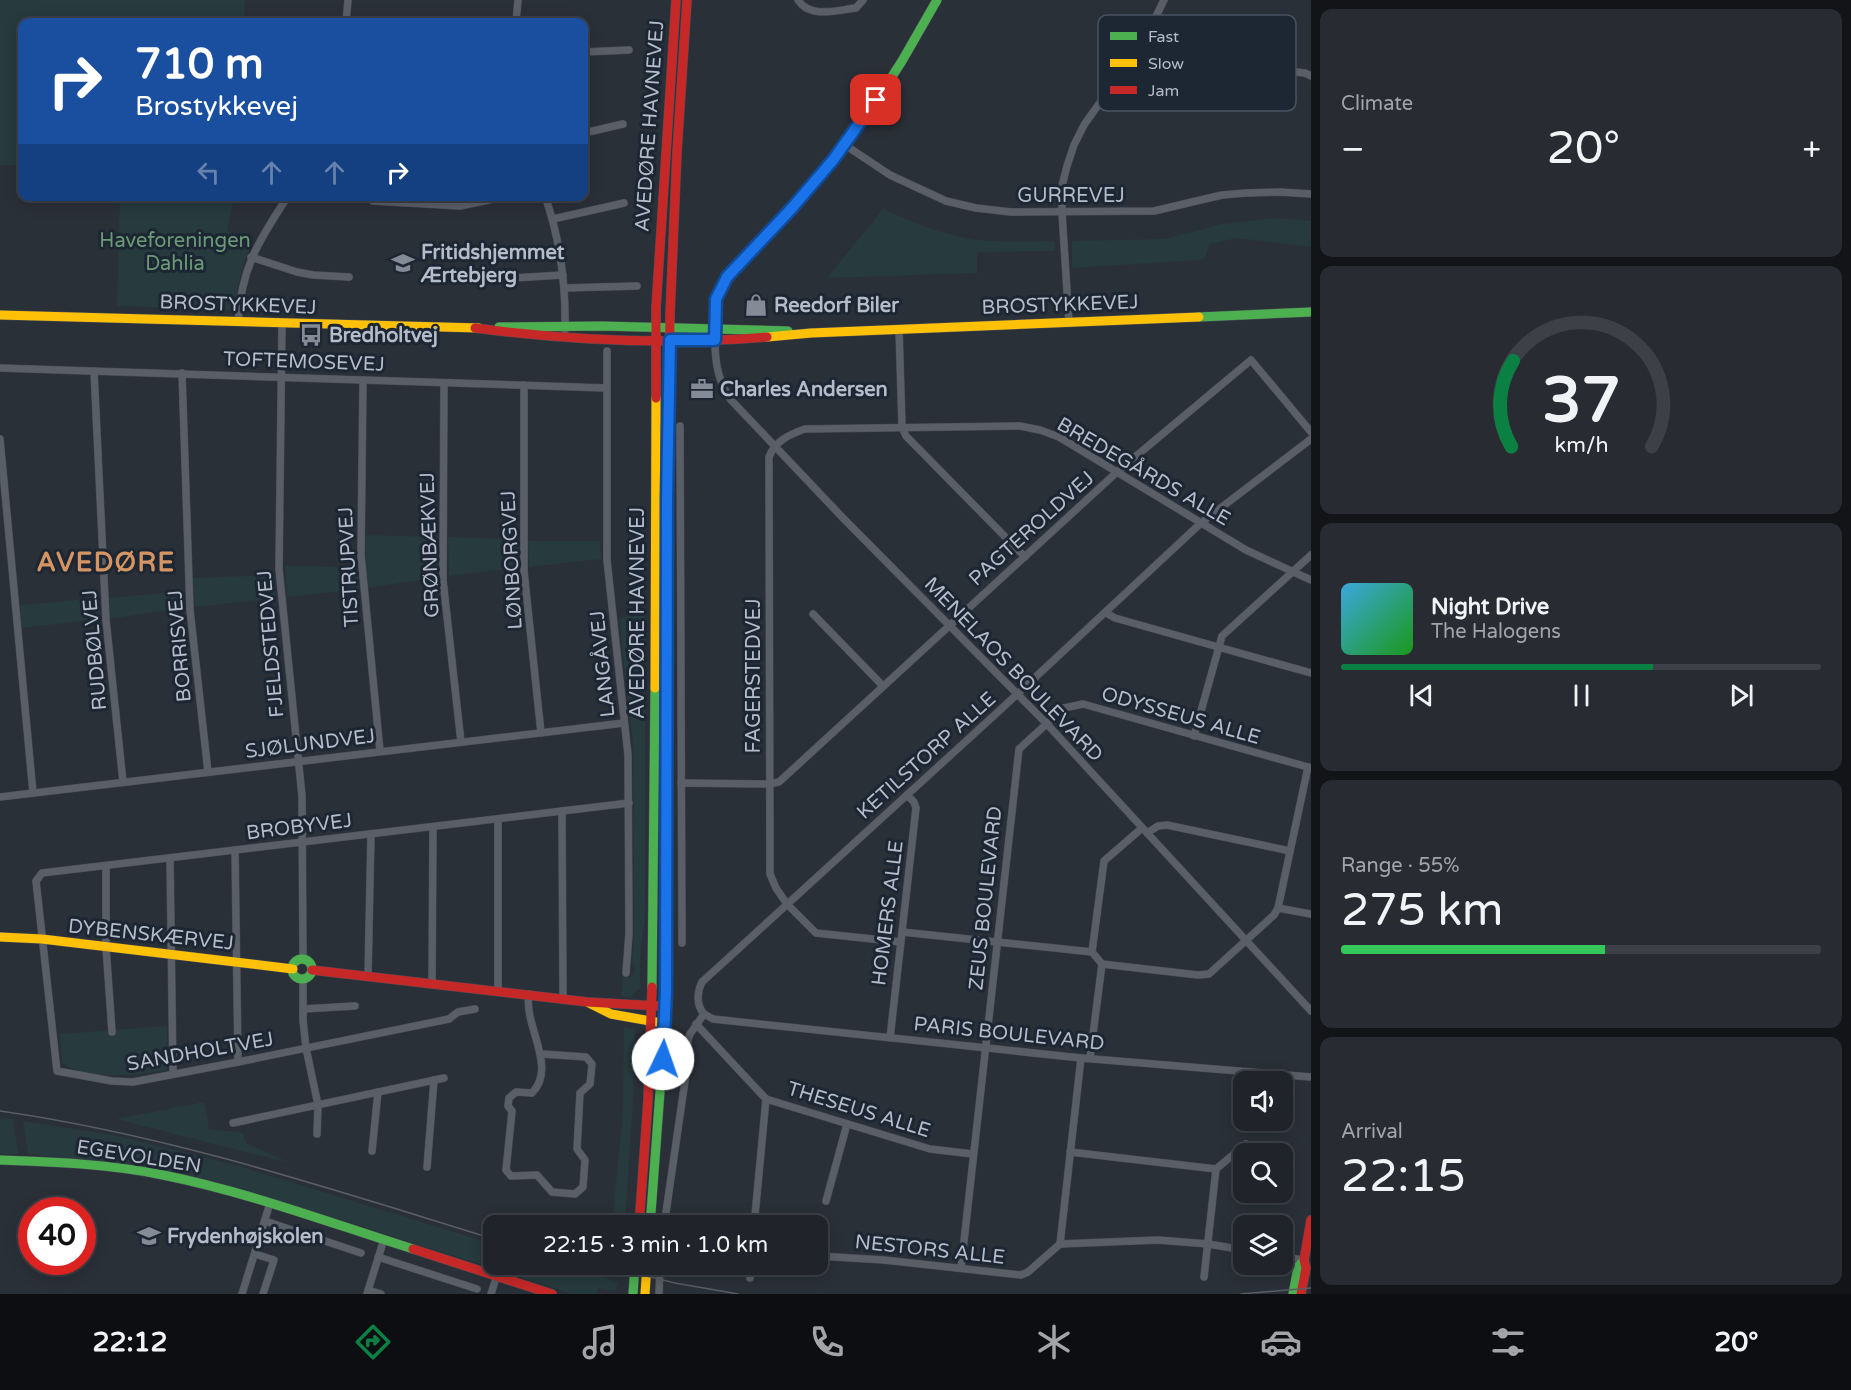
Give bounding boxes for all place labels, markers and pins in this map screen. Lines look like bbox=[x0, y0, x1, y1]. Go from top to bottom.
pin bbox=[850, 74, 901, 125]
place label: Fritidshjemmet Ærtebjerg bbox=[420, 241, 565, 288]
school or university icon: Fritidshjemmet Ærtebjerg bbox=[390, 250, 416, 276]
shop icon: Reedorf Biler bbox=[743, 292, 769, 318]
place label: Reedorf Biler bbox=[774, 294, 899, 318]
bus stop icon: Bredholtvej bbox=[298, 322, 324, 348]
place label: Bredholtvej bbox=[329, 324, 438, 348]
office icon: Charles Andersen bbox=[689, 376, 715, 402]
place label: Charles Andersen bbox=[720, 378, 888, 402]
school or university icon: Frydenhøjskolen bbox=[136, 1223, 162, 1249]
place label: Frydenhøjskolen bbox=[167, 1225, 323, 1249]

